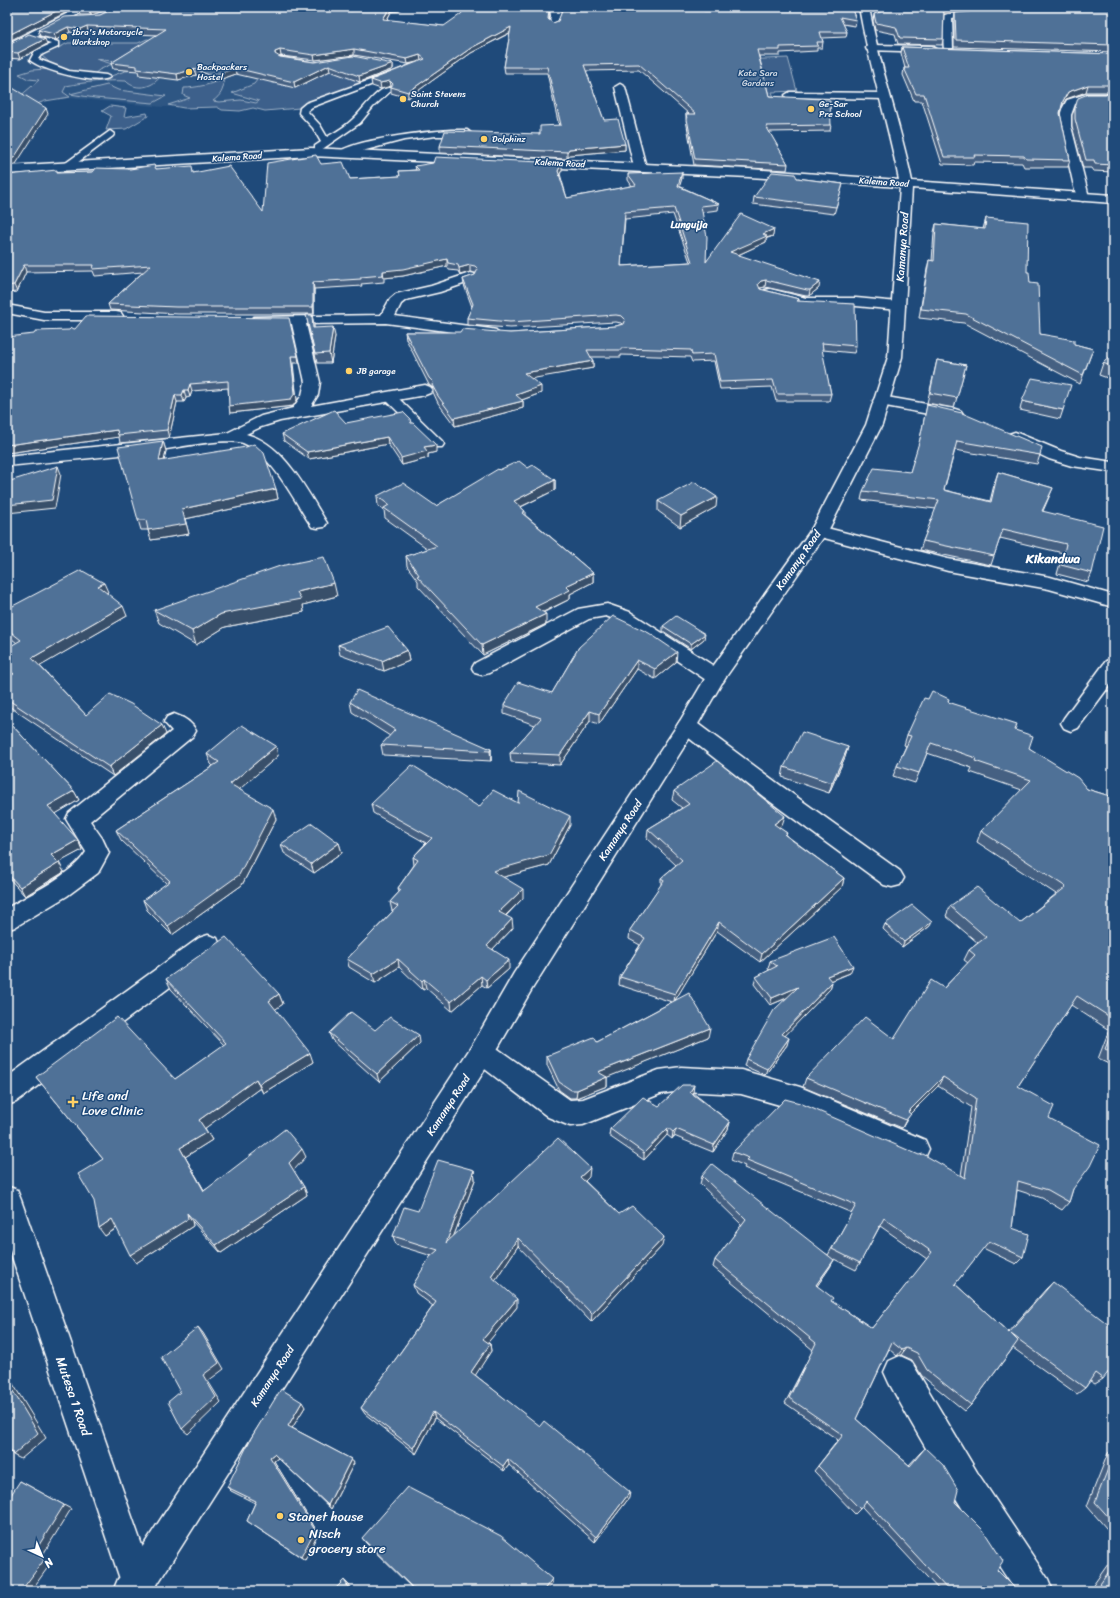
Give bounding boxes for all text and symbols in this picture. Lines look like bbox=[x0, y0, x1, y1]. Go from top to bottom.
place label: Ibra's Motorcycle Workshop bbox=[71, 24, 143, 50]
marker: Ibra's Motorcycle Workshop bbox=[59, 32, 69, 42]
place label: Backpackers Hostel bbox=[197, 59, 248, 85]
park label: Kate Sara Gardens bbox=[738, 65, 778, 91]
marker: Backpackers Hostel bbox=[184, 67, 194, 77]
place label: Saint Stevens Church bbox=[411, 86, 466, 112]
marker: Saint Stevens Church bbox=[398, 94, 408, 104]
place label: Ge-Sar Pre School bbox=[819, 96, 862, 122]
marker: Ge-Sar Pre School bbox=[806, 104, 816, 114]
place label: Dolphinz bbox=[492, 131, 526, 147]
marker: Dolphinz bbox=[479, 134, 489, 144]
street label: Kalema Road bbox=[211, 147, 264, 167]
street label: Kalema Road bbox=[534, 154, 587, 172]
street label: Kalema Road bbox=[858, 172, 911, 192]
street label: Kamanya Road bbox=[891, 210, 914, 282]
district label: Lungujja bbox=[671, 216, 708, 234]
place label: JB garage bbox=[356, 363, 396, 379]
marker: JB garage bbox=[344, 366, 354, 376]
street label: Kamanya Road bbox=[771, 525, 827, 594]
district label: Kikandwa bbox=[1025, 547, 1081, 570]
street label: Kamanya Road bbox=[593, 795, 648, 865]
street label: Kamanya Road bbox=[421, 1070, 476, 1140]
place label: Life and Love Clinic bbox=[82, 1084, 144, 1122]
marker: Life and Love Clinic bbox=[67, 1096, 79, 1108]
street label: Kamanya Road bbox=[245, 1341, 300, 1411]
street label: Mutesa 1 Road bbox=[49, 1353, 98, 1440]
place label: Stanet house bbox=[288, 1505, 364, 1528]
marker: Stanet house bbox=[275, 1511, 285, 1521]
place label: Nisch grocery store bbox=[308, 1522, 386, 1560]
marker: Nisch grocery store bbox=[296, 1535, 306, 1545]
north arrow bbox=[22, 1536, 62, 1576]
text: N bbox=[39, 1553, 59, 1573]

